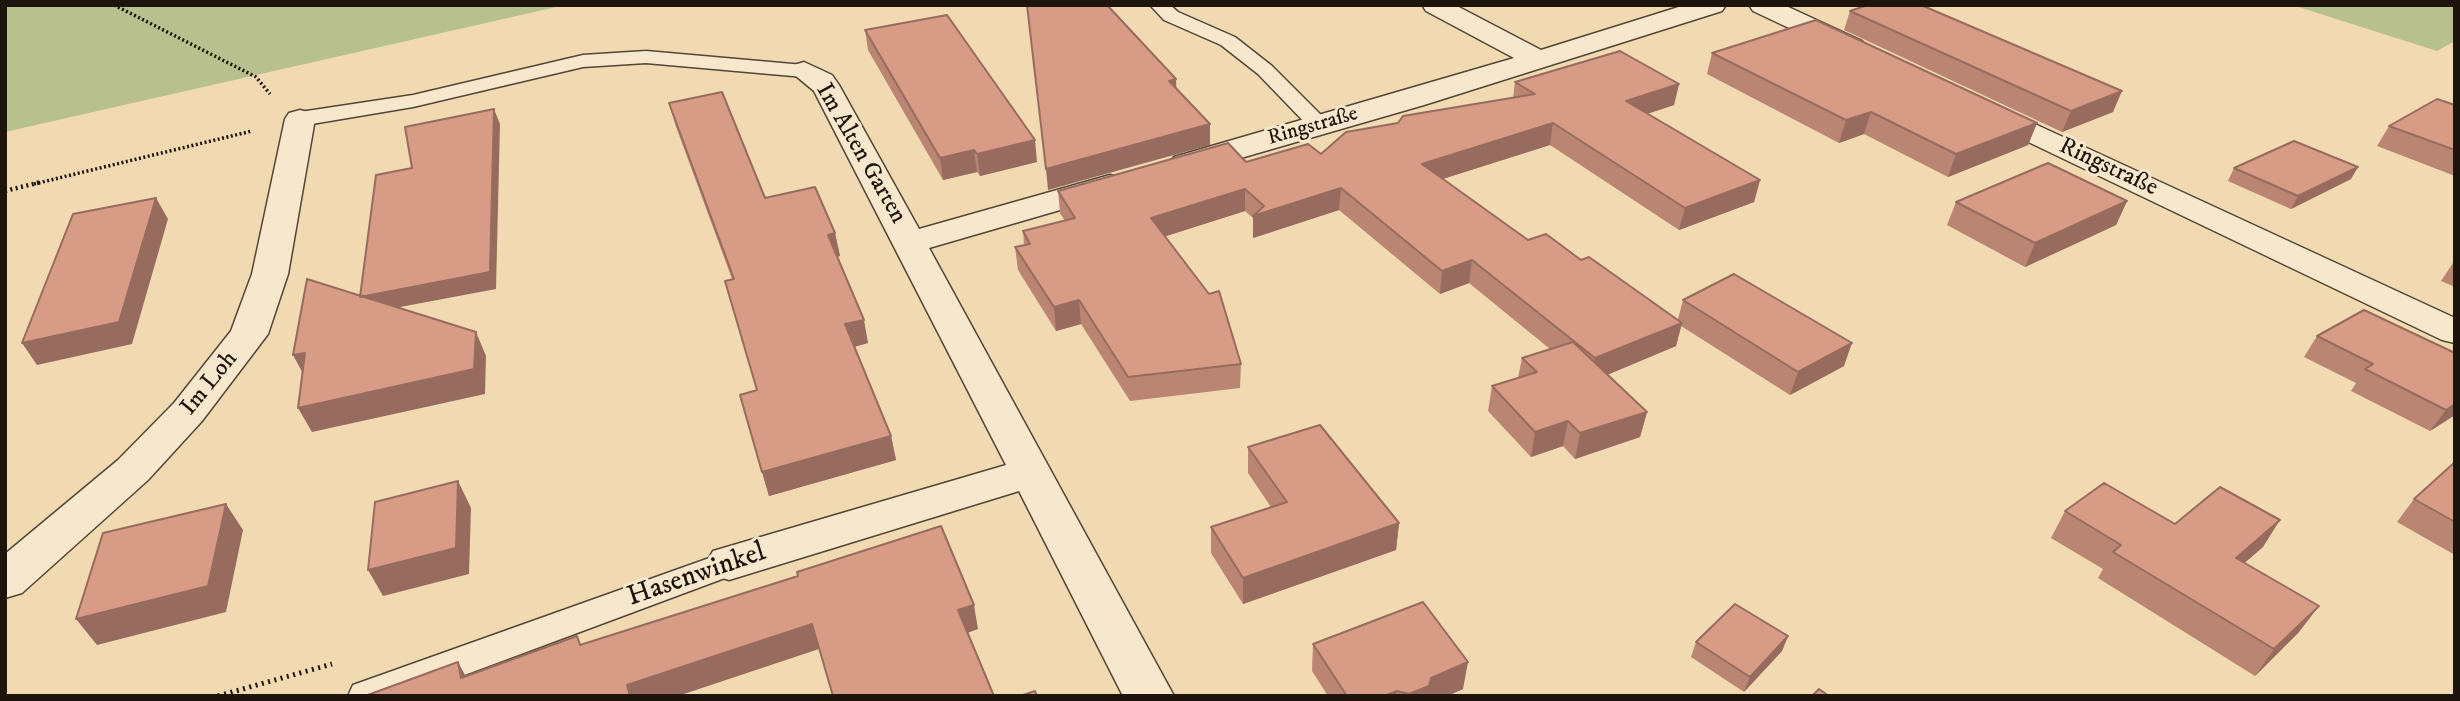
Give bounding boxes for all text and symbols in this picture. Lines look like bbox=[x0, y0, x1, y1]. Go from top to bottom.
street label: Im Alten Garten bbox=[808, 79, 912, 229]
street label: Ringstraße bbox=[1265, 102, 1361, 152]
street label: Ringstraße bbox=[2054, 133, 2162, 203]
street label: Im Loh bbox=[175, 346, 245, 422]
street label: Hasenwinkel bbox=[623, 537, 771, 615]

